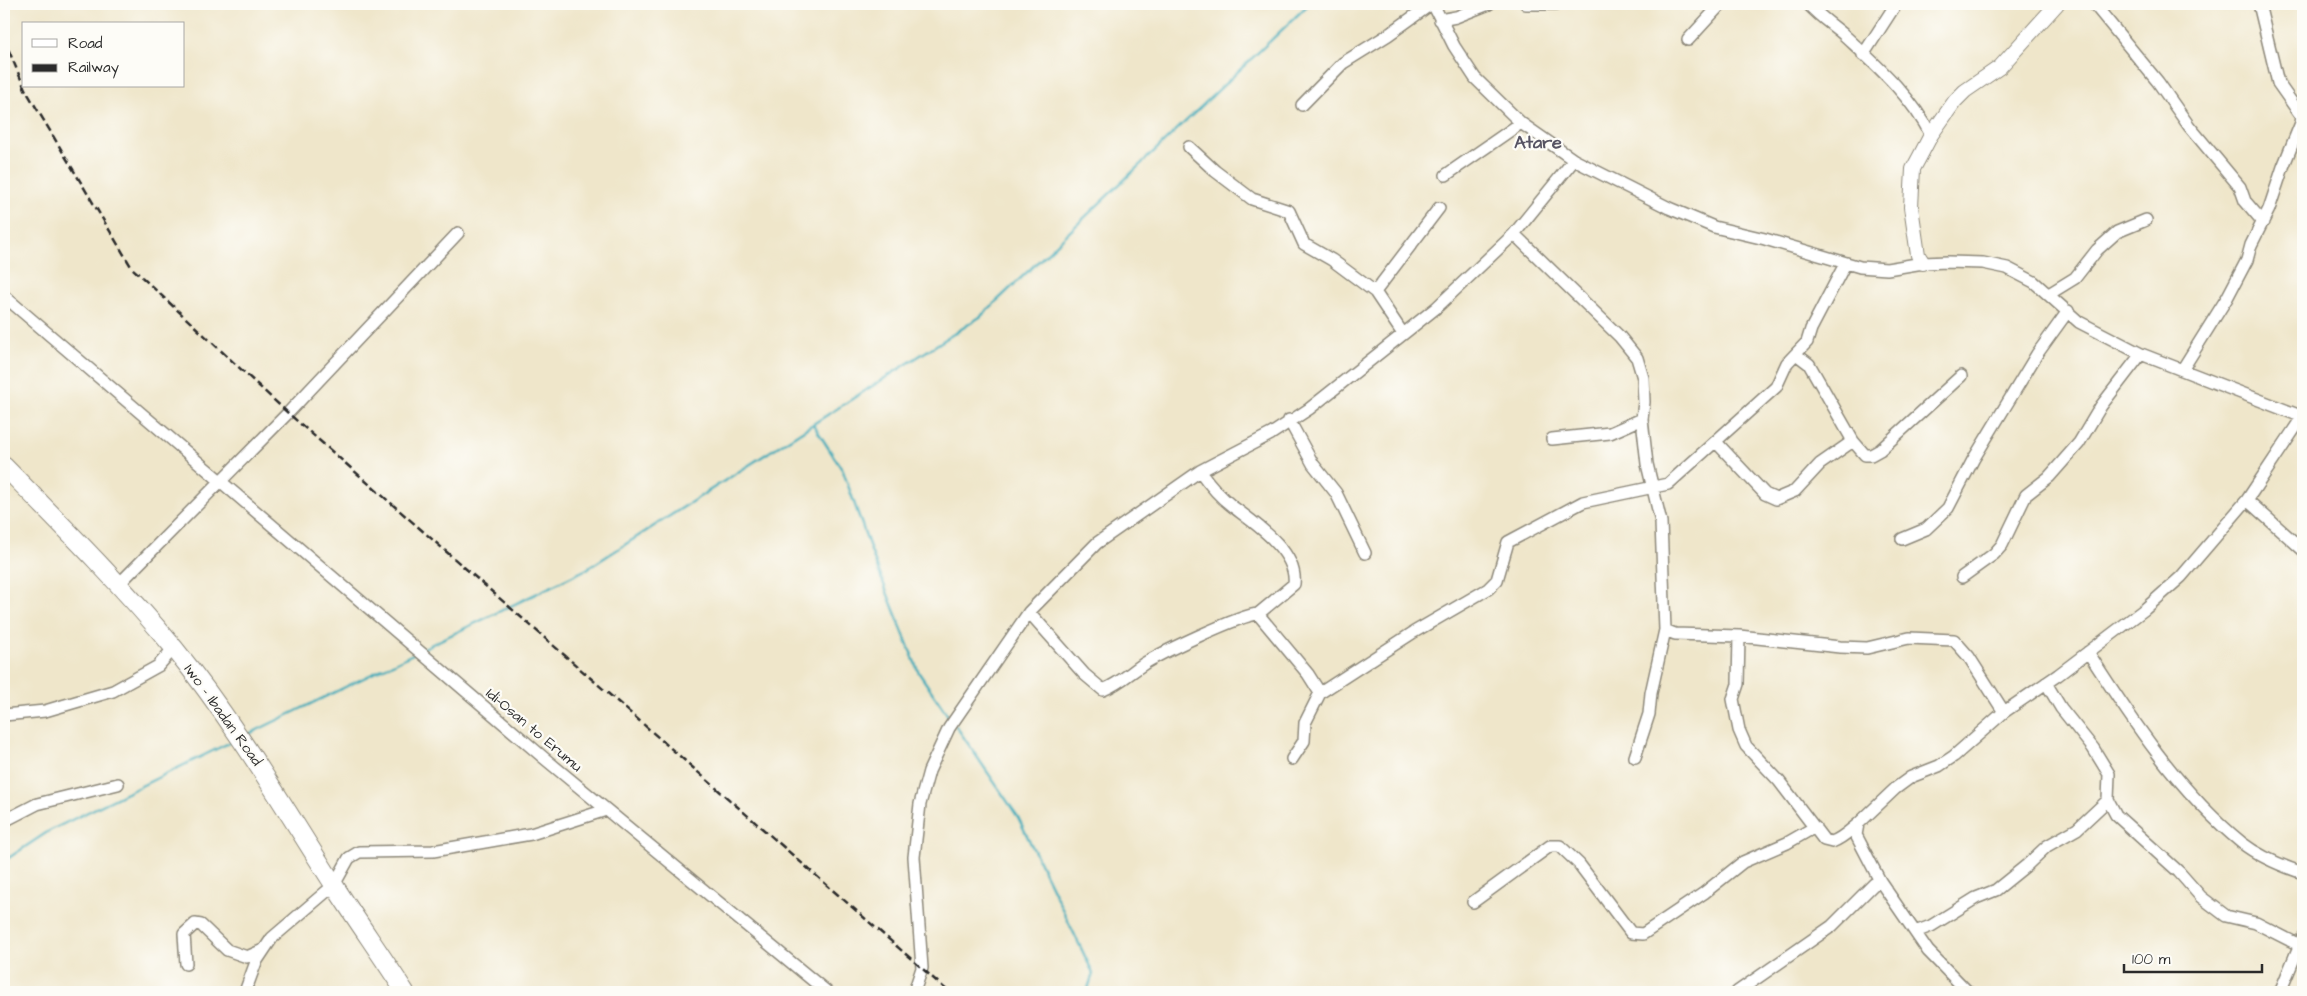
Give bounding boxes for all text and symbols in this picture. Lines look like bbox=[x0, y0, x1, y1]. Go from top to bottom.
legend bbox=[22, 22, 185, 88]
text: Road bbox=[68, 33, 103, 54]
text: Railway bbox=[68, 57, 119, 79]
district label: Atare bbox=[1514, 130, 1562, 155]
street label: Iwo - Ibadan Road bbox=[179, 660, 267, 770]
street label: Idi-Osan to Erumu bbox=[481, 683, 587, 777]
scale bar bbox=[2124, 941, 2262, 973]
text: 100 m bbox=[2132, 949, 2171, 970]

